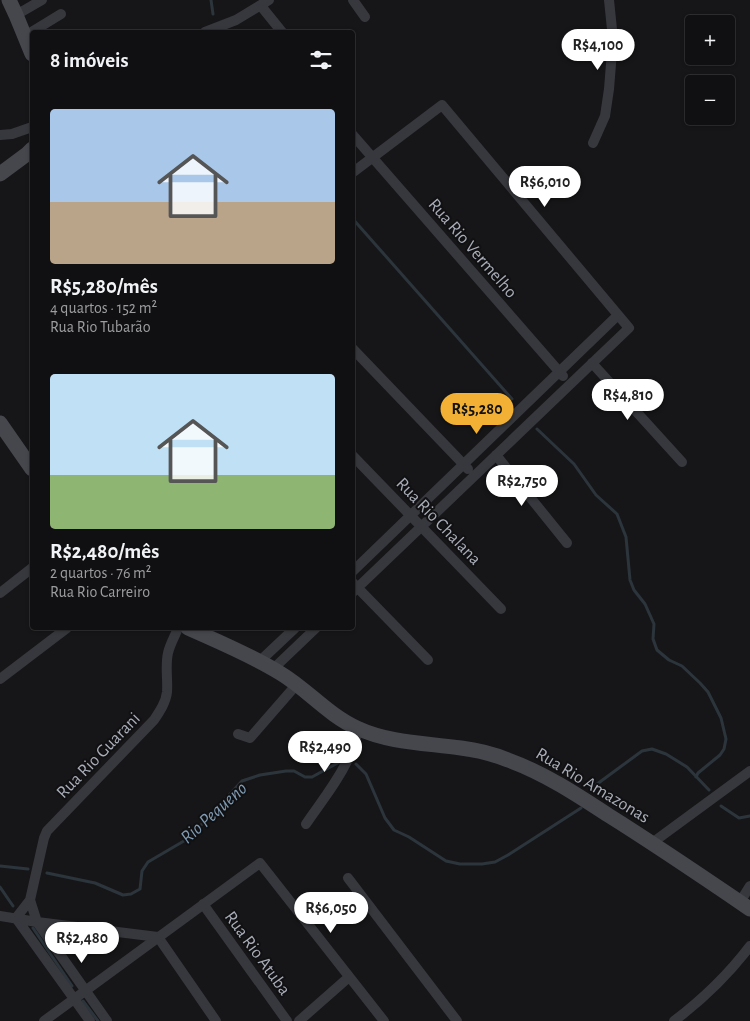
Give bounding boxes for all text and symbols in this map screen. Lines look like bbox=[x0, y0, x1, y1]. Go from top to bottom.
map controls bbox=[685, 15, 735, 125]
button: + bbox=[685, 15, 735, 65]
pin: R$4,100 bbox=[552, 28, 644, 71]
text: R$4,100 bbox=[573, 37, 623, 53]
icon: filters bbox=[307, 46, 335, 74]
text: 8 imóveis bbox=[50, 50, 129, 71]
button: − bbox=[685, 75, 735, 125]
icon: home bbox=[148, 141, 238, 231]
pin: R$6,010 bbox=[499, 166, 591, 208]
text: R$6,010 bbox=[520, 174, 570, 190]
street label: Rua Rio Vermelho bbox=[424, 196, 520, 302]
text: R$5,280/mês bbox=[50, 276, 158, 297]
text: 4 quartos · 152 m² bbox=[50, 300, 157, 316]
text: Rua Rio Tubarão bbox=[50, 319, 151, 335]
pin: R$4,810 bbox=[582, 378, 674, 421]
text: R$4,810 bbox=[603, 387, 653, 403]
pin: R$5,280 bbox=[431, 392, 523, 435]
text: R$5,280 bbox=[452, 401, 502, 417]
icon: home bbox=[148, 406, 238, 496]
pin: R$2,750 bbox=[476, 464, 568, 507]
text: R$2,750 bbox=[497, 473, 547, 489]
street label: Rua Rio Chalana bbox=[392, 475, 484, 569]
text: R$2,480/mês bbox=[50, 541, 159, 562]
text: 2 quartos · 76 m² bbox=[50, 565, 151, 581]
text: Rua Rio Carreiro bbox=[50, 584, 150, 600]
street label: Rua Rio Guarani bbox=[54, 709, 144, 802]
pin: R$2,490 bbox=[279, 730, 371, 773]
text: R$2,490 bbox=[299, 739, 351, 755]
street label: Rua Rio Amazonas bbox=[532, 745, 653, 827]
water label: Rio Pequeno bbox=[177, 779, 251, 848]
pin: R$6,050 bbox=[285, 892, 377, 934]
text: R$6,050 bbox=[305, 900, 357, 916]
street label: Rua Rio Atuba bbox=[221, 908, 294, 999]
pin: R$2,480 bbox=[36, 922, 128, 964]
text: R$2,480 bbox=[56, 930, 108, 946]

